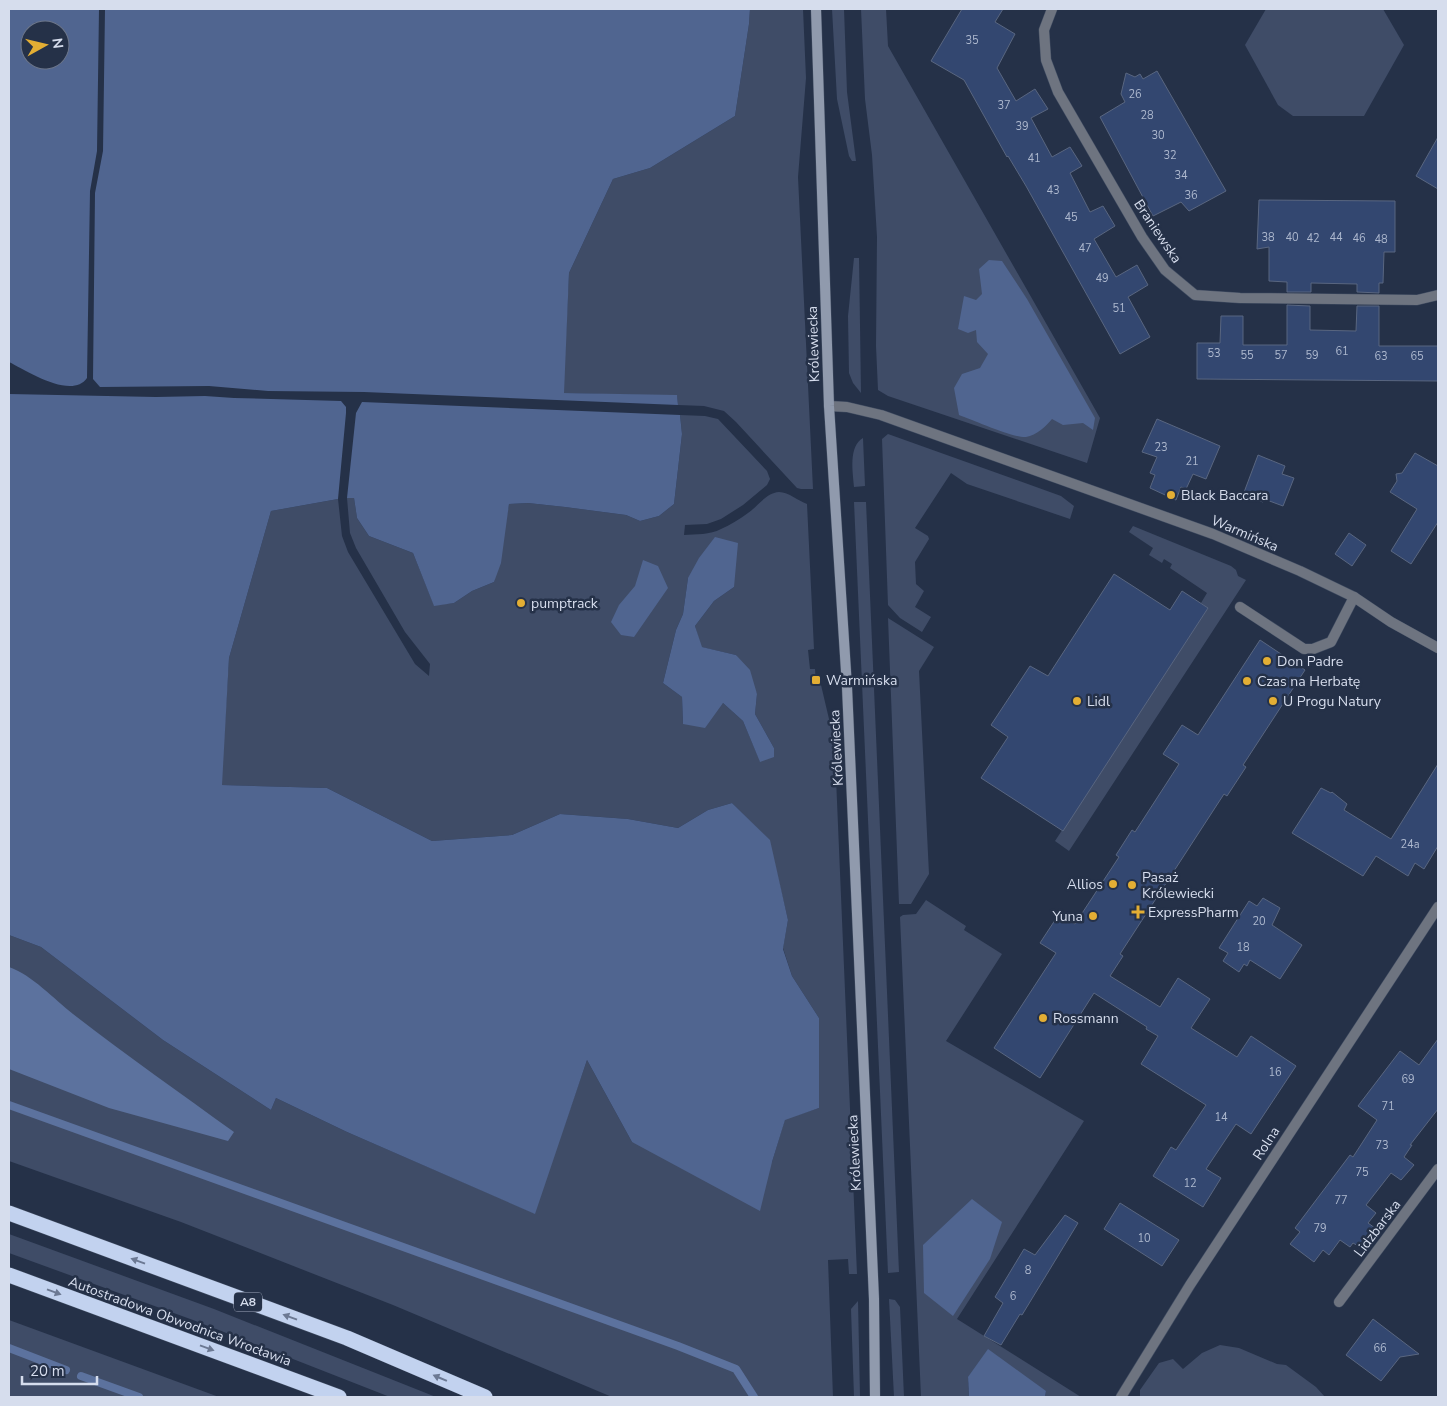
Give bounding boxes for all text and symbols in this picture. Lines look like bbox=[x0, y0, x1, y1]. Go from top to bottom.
north arrow bbox=[20, 20, 70, 70]
house number: 35 bbox=[965, 33, 979, 48]
text: N bbox=[47, 37, 68, 50]
house number: 26 bbox=[1128, 87, 1142, 102]
house number: 37 bbox=[997, 98, 1011, 113]
house number: 28 bbox=[1140, 108, 1154, 123]
house number: 39 bbox=[1015, 119, 1029, 134]
house number: 30 bbox=[1151, 128, 1165, 143]
house number: 32 bbox=[1163, 148, 1177, 163]
house number: 41 bbox=[1027, 151, 1041, 166]
house number: 34 bbox=[1174, 168, 1188, 183]
house number: 43 bbox=[1046, 183, 1060, 198]
house number: 36 bbox=[1184, 188, 1198, 203]
street label: Braniewska bbox=[1129, 196, 1186, 267]
house number: 45 bbox=[1064, 210, 1078, 225]
house number: 38 bbox=[1261, 230, 1275, 245]
house number: 40 bbox=[1285, 230, 1299, 245]
house number: 44 bbox=[1329, 230, 1343, 245]
house number: 42 bbox=[1306, 231, 1320, 246]
house number: 46 bbox=[1352, 231, 1366, 246]
house number: 48 bbox=[1374, 232, 1388, 247]
house number: 47 bbox=[1078, 241, 1092, 256]
house number: 49 bbox=[1095, 271, 1109, 286]
house number: 51 bbox=[1112, 301, 1126, 316]
street label: Królewiecka bbox=[803, 306, 824, 382]
house number: 61 bbox=[1335, 344, 1349, 359]
house number: 53 bbox=[1207, 346, 1221, 361]
house number: 55 bbox=[1240, 348, 1254, 363]
house number: 57 bbox=[1274, 348, 1288, 363]
house number: 59 bbox=[1305, 348, 1319, 363]
house number: 63 bbox=[1374, 349, 1388, 364]
house number: 65 bbox=[1410, 349, 1424, 364]
house number: 23 bbox=[1154, 440, 1168, 455]
house number: 21 bbox=[1185, 454, 1199, 469]
place label: Black Baccara bbox=[1181, 486, 1269, 505]
marker: Black Baccara bbox=[1165, 489, 1177, 501]
street label: Warmińska bbox=[1208, 511, 1281, 556]
place label: pumptrack bbox=[531, 594, 599, 613]
marker: pumptrack bbox=[515, 597, 527, 609]
place label: Don Padre bbox=[1277, 652, 1343, 671]
marker: Don Padre bbox=[1261, 655, 1273, 667]
place label: Warmińska bbox=[826, 671, 897, 690]
place label: Czas na Herbatę bbox=[1257, 672, 1360, 691]
marker: Warmińska bbox=[810, 674, 822, 686]
marker: Czas na Herbatę bbox=[1241, 675, 1253, 687]
place label: Lidl bbox=[1087, 692, 1111, 711]
place label: U Progu Natury bbox=[1283, 692, 1382, 711]
marker: Lidl bbox=[1071, 695, 1083, 707]
marker: U Progu Natury bbox=[1267, 695, 1279, 707]
street label: Królewiecka bbox=[825, 709, 848, 787]
house number: 24a bbox=[1400, 837, 1420, 852]
place label: Pasaż Królewiecki bbox=[1142, 868, 1214, 903]
place label: Allios bbox=[1067, 875, 1103, 894]
marker: Allios bbox=[1107, 878, 1119, 890]
marker: Pasaż Królewiecki bbox=[1126, 879, 1138, 891]
place label: ExpressPharm bbox=[1148, 903, 1239, 922]
marker: ExpressPharm bbox=[1132, 906, 1144, 918]
place label: Yuna bbox=[1051, 907, 1083, 926]
marker: Yuna bbox=[1087, 910, 1099, 922]
house number: 20 bbox=[1252, 914, 1266, 929]
house number: 18 bbox=[1236, 940, 1250, 955]
place label: Rossmann bbox=[1053, 1009, 1119, 1028]
marker: Rossmann bbox=[1037, 1012, 1049, 1024]
house number: 16 bbox=[1268, 1065, 1282, 1080]
house number: 69 bbox=[1401, 1072, 1415, 1087]
house number: 71 bbox=[1381, 1099, 1395, 1114]
house number: 14 bbox=[1214, 1110, 1228, 1125]
street label: Królewiecka bbox=[843, 1114, 866, 1192]
street label: Rolna bbox=[1249, 1123, 1284, 1164]
house number: 73 bbox=[1375, 1138, 1389, 1153]
house number: 75 bbox=[1355, 1165, 1369, 1180]
house number: 12 bbox=[1183, 1176, 1197, 1191]
house number: 77 bbox=[1334, 1193, 1348, 1208]
street label: Lidzbarska bbox=[1350, 1196, 1405, 1261]
house number: 79 bbox=[1313, 1221, 1327, 1236]
house number: 10 bbox=[1137, 1231, 1151, 1246]
one-way arrow bbox=[130, 1256, 145, 1264]
house number: 8 bbox=[1025, 1263, 1032, 1278]
street label: Autostradowa Obwodnica Wrocławia bbox=[66, 1272, 294, 1371]
one-way arrow bbox=[47, 1289, 62, 1296]
house number: 6 bbox=[1010, 1289, 1017, 1304]
road number: A8 bbox=[234, 1292, 262, 1311]
one-way arrow bbox=[282, 1313, 297, 1321]
house number: 66 bbox=[1373, 1341, 1387, 1356]
one-way arrow bbox=[200, 1344, 215, 1352]
scale bar bbox=[22, 1354, 98, 1386]
text: 20 m bbox=[30, 1361, 65, 1381]
one-way arrow bbox=[433, 1374, 447, 1382]

